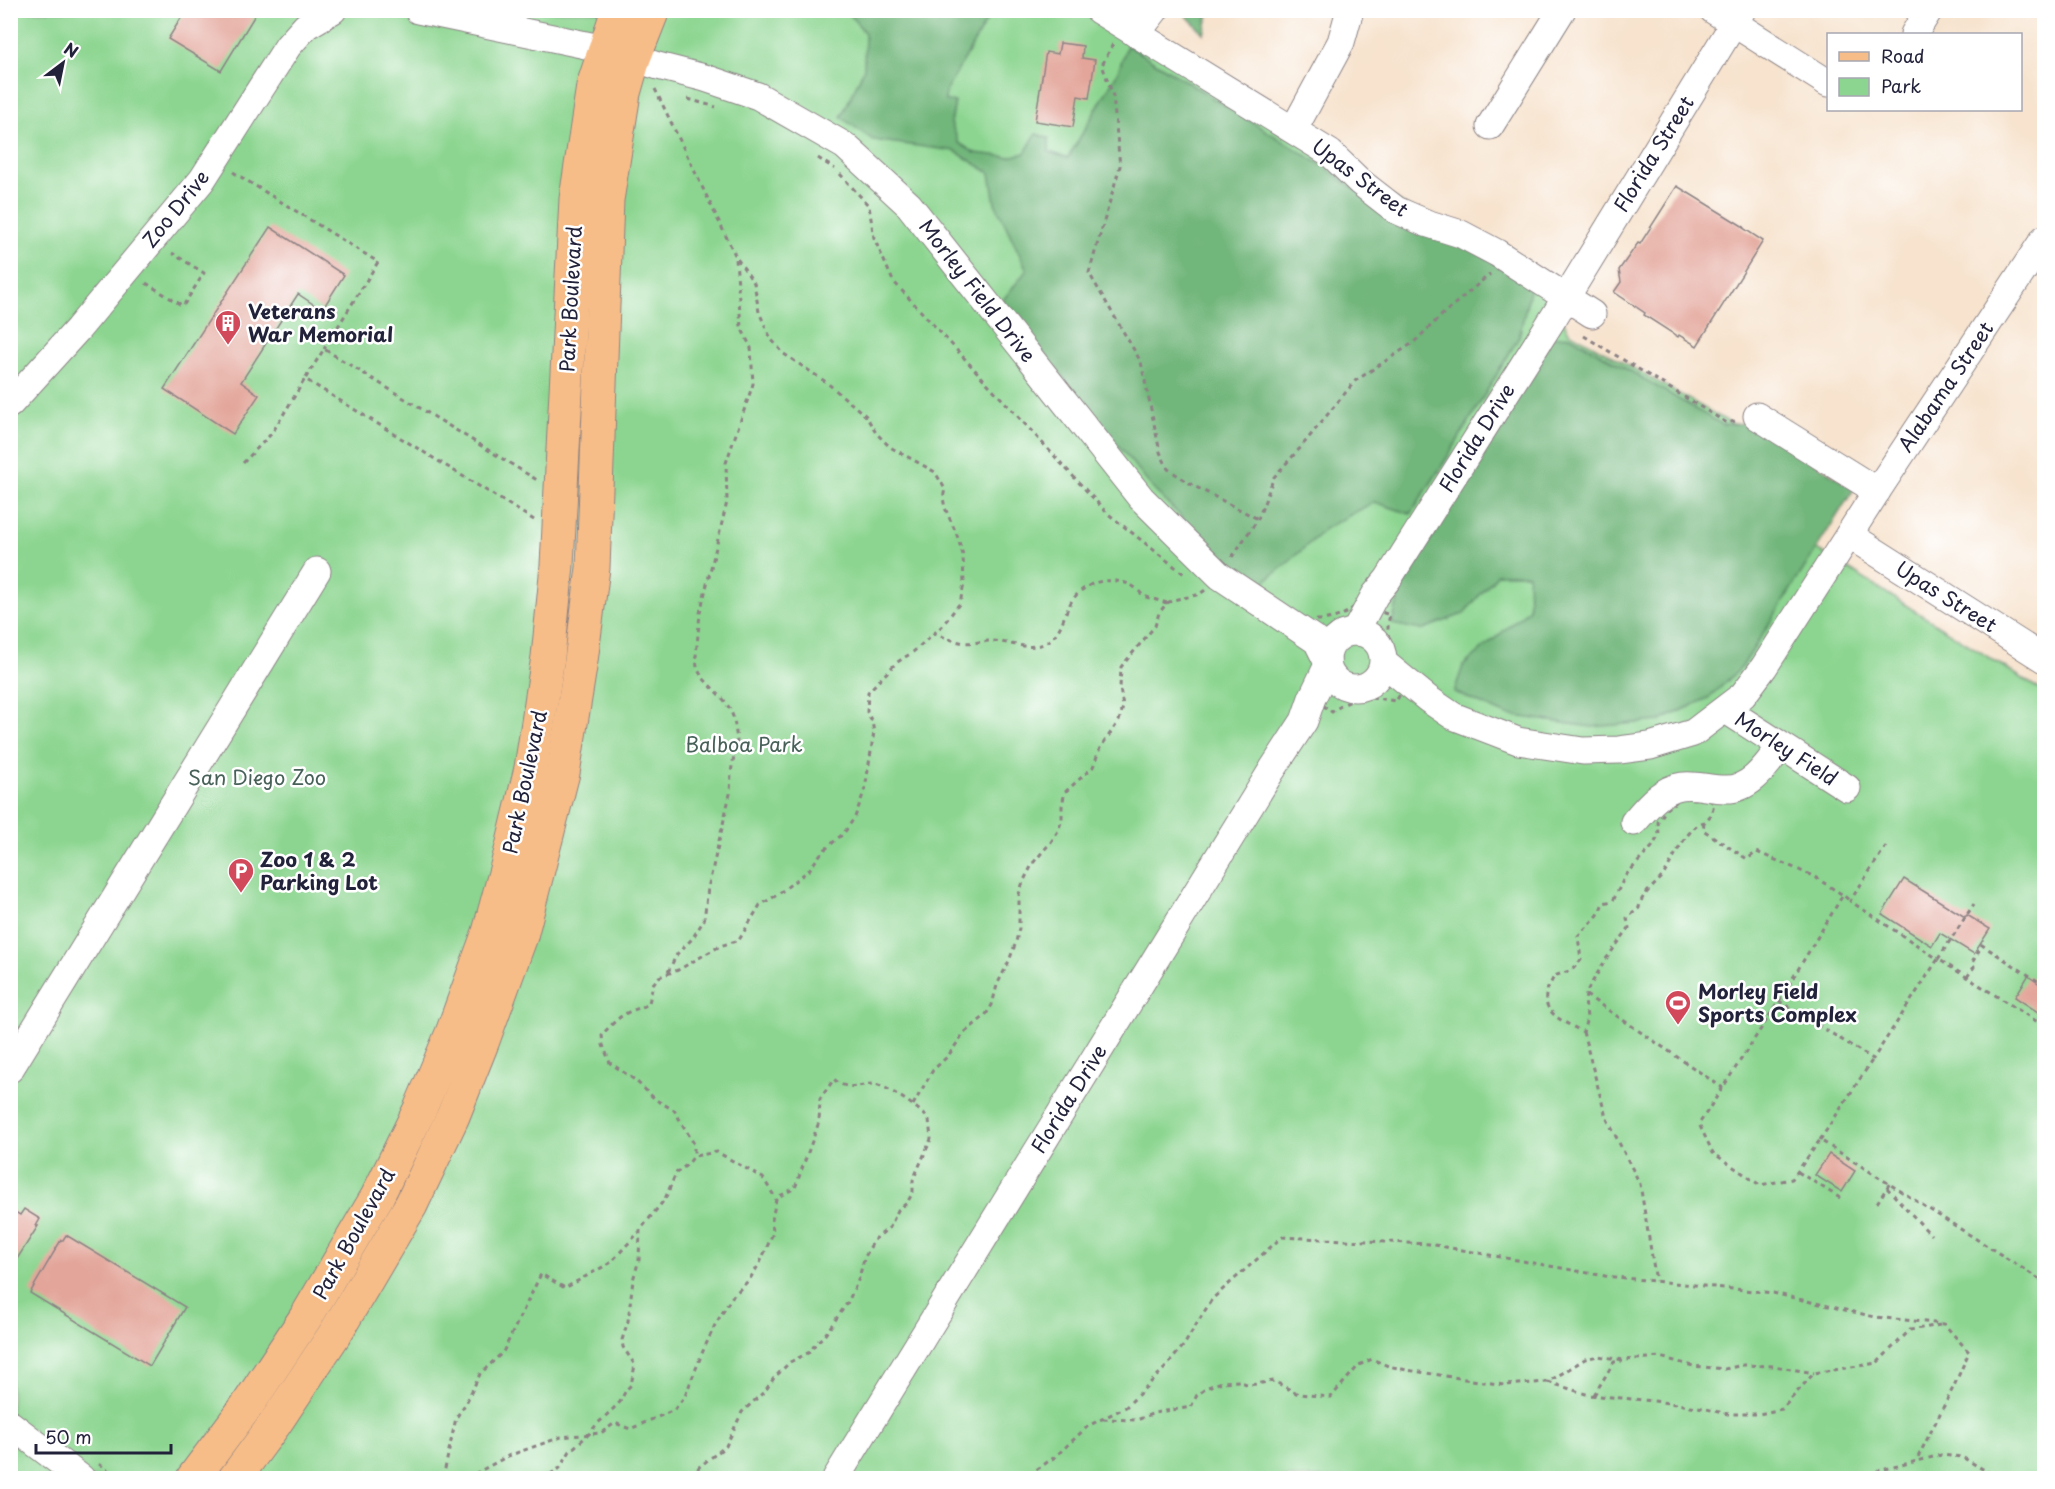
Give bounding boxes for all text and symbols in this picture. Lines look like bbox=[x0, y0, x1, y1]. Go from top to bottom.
north arrow bbox=[33, 33, 93, 93]
legend bbox=[1827, 33, 2022, 111]
text: N bbox=[60, 36, 83, 63]
text: Road bbox=[1881, 42, 1925, 69]
text: Park bbox=[1881, 72, 1921, 99]
street label: Florida Street bbox=[1605, 90, 1701, 217]
street label: Upas Street bbox=[1306, 131, 1415, 224]
street label: Zoo Drive bbox=[135, 163, 216, 254]
street label: Morley Field Drive bbox=[912, 212, 1043, 368]
street label: Park Boulevard bbox=[551, 225, 589, 373]
place label: Veterans War Memorial bbox=[248, 296, 393, 349]
building icon: Veterans War Memorial bbox=[213, 308, 243, 346]
street label: Alabama Street bbox=[1890, 315, 2000, 458]
street label: Florida Drive bbox=[1431, 377, 1522, 498]
street label: Upas Street bbox=[1890, 553, 2003, 639]
street label: Morley Field bbox=[1729, 704, 1844, 793]
street label: Park Boulevard bbox=[494, 707, 554, 856]
park label: Balboa Park bbox=[685, 729, 803, 759]
park label: San Diego Zoo bbox=[188, 762, 326, 792]
place label: Zoo 1 & 2 Parking Lot bbox=[260, 844, 378, 897]
parking icon: Zoo 1 & 2 Parking Lot bbox=[226, 856, 256, 894]
place label: Morley Field Sports Complex bbox=[1698, 976, 1857, 1029]
sports icon: Morley Field Sports Complex bbox=[1663, 988, 1693, 1026]
street label: Florida Drive bbox=[1023, 1038, 1114, 1159]
street label: Park Boulevard bbox=[305, 1162, 402, 1305]
scale bar bbox=[36, 1417, 171, 1455]
text: 50 m bbox=[45, 1423, 92, 1450]

